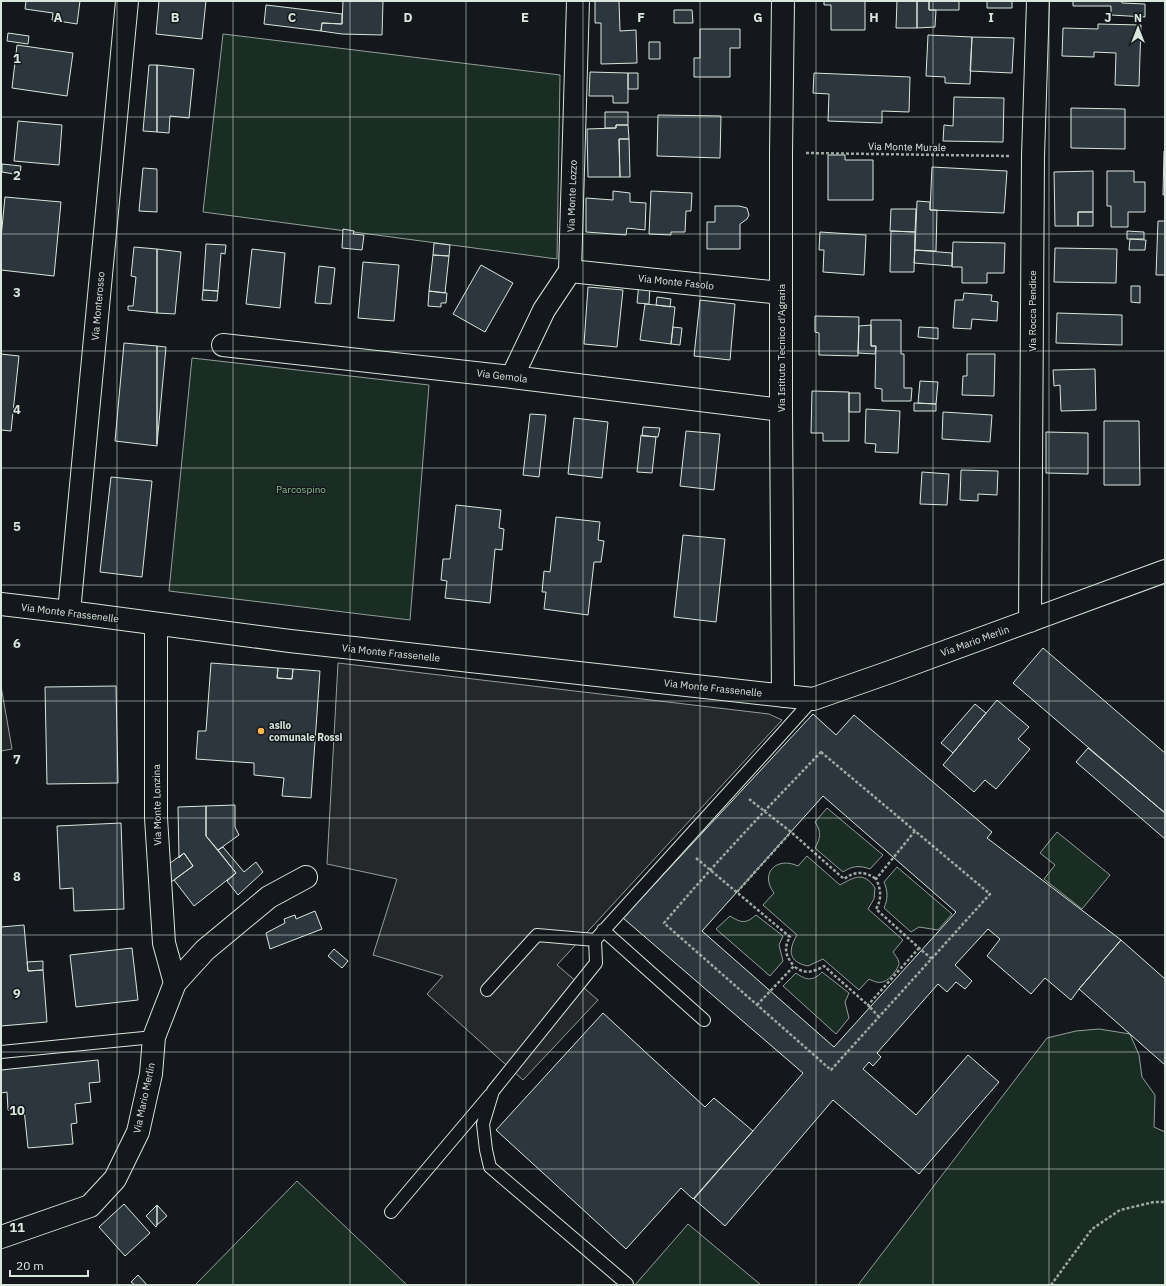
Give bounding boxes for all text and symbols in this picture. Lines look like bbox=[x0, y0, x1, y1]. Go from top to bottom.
north arrow bbox=[1118, 8, 1158, 48]
text: A bbox=[54, 9, 63, 26]
text: B bbox=[171, 9, 180, 26]
text: C bbox=[288, 9, 297, 26]
text: D bbox=[403, 9, 413, 26]
text: E bbox=[521, 9, 529, 26]
text: F bbox=[637, 9, 645, 26]
text: G bbox=[753, 9, 763, 26]
text: H bbox=[869, 9, 879, 26]
text: I bbox=[988, 9, 994, 26]
text: J bbox=[1104, 9, 1112, 26]
text: N bbox=[1134, 11, 1142, 25]
text: 1 bbox=[13, 50, 21, 67]
street label: Via Monte Murale bbox=[868, 140, 947, 154]
street label: Via Monte Lozzo bbox=[564, 159, 580, 232]
text: 2 bbox=[13, 167, 21, 184]
street label: Via Rocca Pendice bbox=[1026, 270, 1039, 352]
street label: Via Monterosso bbox=[89, 271, 108, 341]
street label: Via Monte Fasolo bbox=[637, 272, 715, 292]
street label: Via Istituto Tecnico d'Agraria bbox=[775, 283, 788, 412]
text: 3 bbox=[13, 284, 21, 301]
street label: Via Gemola bbox=[476, 366, 529, 386]
text: 4 bbox=[13, 401, 21, 418]
park label: Parcospino bbox=[276, 483, 326, 496]
text: 5 bbox=[13, 518, 21, 535]
street label: Via Monte Frassenelle bbox=[20, 601, 120, 626]
street label: Via Mario Merlin bbox=[939, 623, 1011, 659]
text: 6 bbox=[13, 635, 21, 652]
street label: Via Monte Frassenelle bbox=[341, 641, 441, 665]
street label: Via Monte Frassenelle bbox=[663, 676, 763, 700]
place label: asilo comunale Rossi bbox=[269, 719, 343, 744]
marker: asilo comunale Rossi bbox=[256, 726, 266, 736]
text: 7 bbox=[13, 751, 21, 768]
street label: Via Monte Lonzina bbox=[150, 764, 164, 846]
text: 8 bbox=[13, 868, 21, 885]
text: 9 bbox=[13, 985, 21, 1002]
street label: Via Mario Merlin bbox=[130, 1061, 158, 1135]
text: 10 bbox=[9, 1102, 25, 1119]
text: 11 bbox=[9, 1219, 25, 1236]
scale bar bbox=[10, 1252, 88, 1278]
text: 20 m bbox=[16, 1258, 44, 1273]

